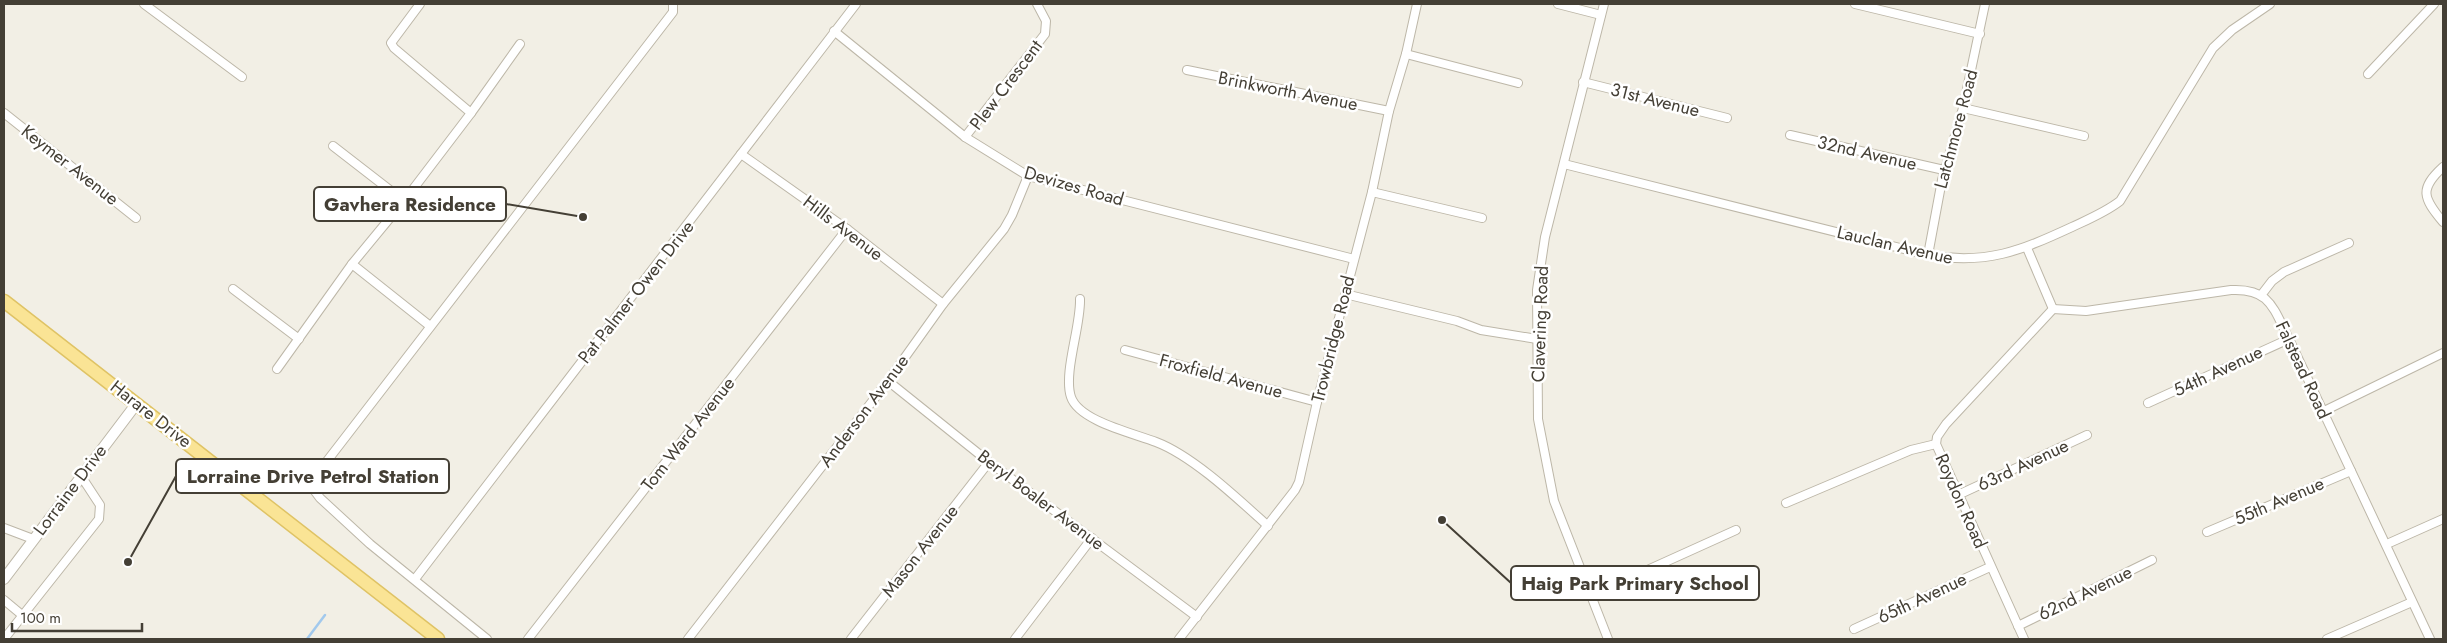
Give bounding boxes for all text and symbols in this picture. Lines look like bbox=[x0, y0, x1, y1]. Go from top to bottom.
street label: Plew Crescent bbox=[963, 34, 1049, 136]
street label: Brinkworth Avenue bbox=[1216, 65, 1360, 117]
street label: Latchmore Road bbox=[1928, 67, 1984, 191]
street label: 31st Avenue bbox=[1608, 76, 1702, 124]
street label: Keymer Avenue bbox=[16, 119, 124, 211]
street label: 32nd Avenue bbox=[1815, 129, 1919, 177]
street label: Devizes Road bbox=[1021, 159, 1127, 213]
callout: Gavhera Residence bbox=[314, 187, 506, 221]
street label: Hills Avenue bbox=[797, 189, 889, 267]
text: Gavhera Residence bbox=[324, 191, 496, 218]
street label: Pat Palmer Owen Drive bbox=[572, 215, 700, 369]
street label: Lauclan Avenue bbox=[1834, 219, 1956, 271]
street label: Clavering Road bbox=[1525, 265, 1555, 383]
street label: Trowbridge Road bbox=[1305, 273, 1361, 405]
street label: Falstead Road bbox=[2269, 317, 2337, 423]
street label: 54th Avenue bbox=[2169, 339, 2267, 403]
street label: Froxfield Avenue bbox=[1156, 347, 1286, 405]
street label: Anderson Avenue bbox=[813, 349, 915, 473]
street label: Tom Ward Avenue bbox=[635, 371, 741, 497]
street label: Harare Drive bbox=[105, 374, 197, 454]
street label: 63rd Avenue bbox=[1973, 432, 2073, 498]
street label: Lorraine Drive bbox=[27, 439, 113, 541]
street label: Beryl Boaler Avenue bbox=[972, 444, 1110, 556]
street label: Roydon Road bbox=[1929, 449, 1993, 553]
callout: Lorraine Drive Petrol Station bbox=[176, 459, 449, 493]
text: Lorraine Drive Petrol Station bbox=[187, 463, 439, 490]
street label: 55th Avenue bbox=[2230, 470, 2328, 532]
street label: Mason Avenue bbox=[876, 499, 964, 603]
street label: 62nd Avenue bbox=[2034, 559, 2136, 627]
callout: Haig Park Primary School bbox=[1511, 566, 1759, 600]
street label: 65th Avenue bbox=[1873, 566, 1971, 630]
text: Haig Park Primary School bbox=[1521, 570, 1749, 597]
scale bar bbox=[12, 600, 142, 632]
text: 100 m bbox=[20, 607, 61, 629]

